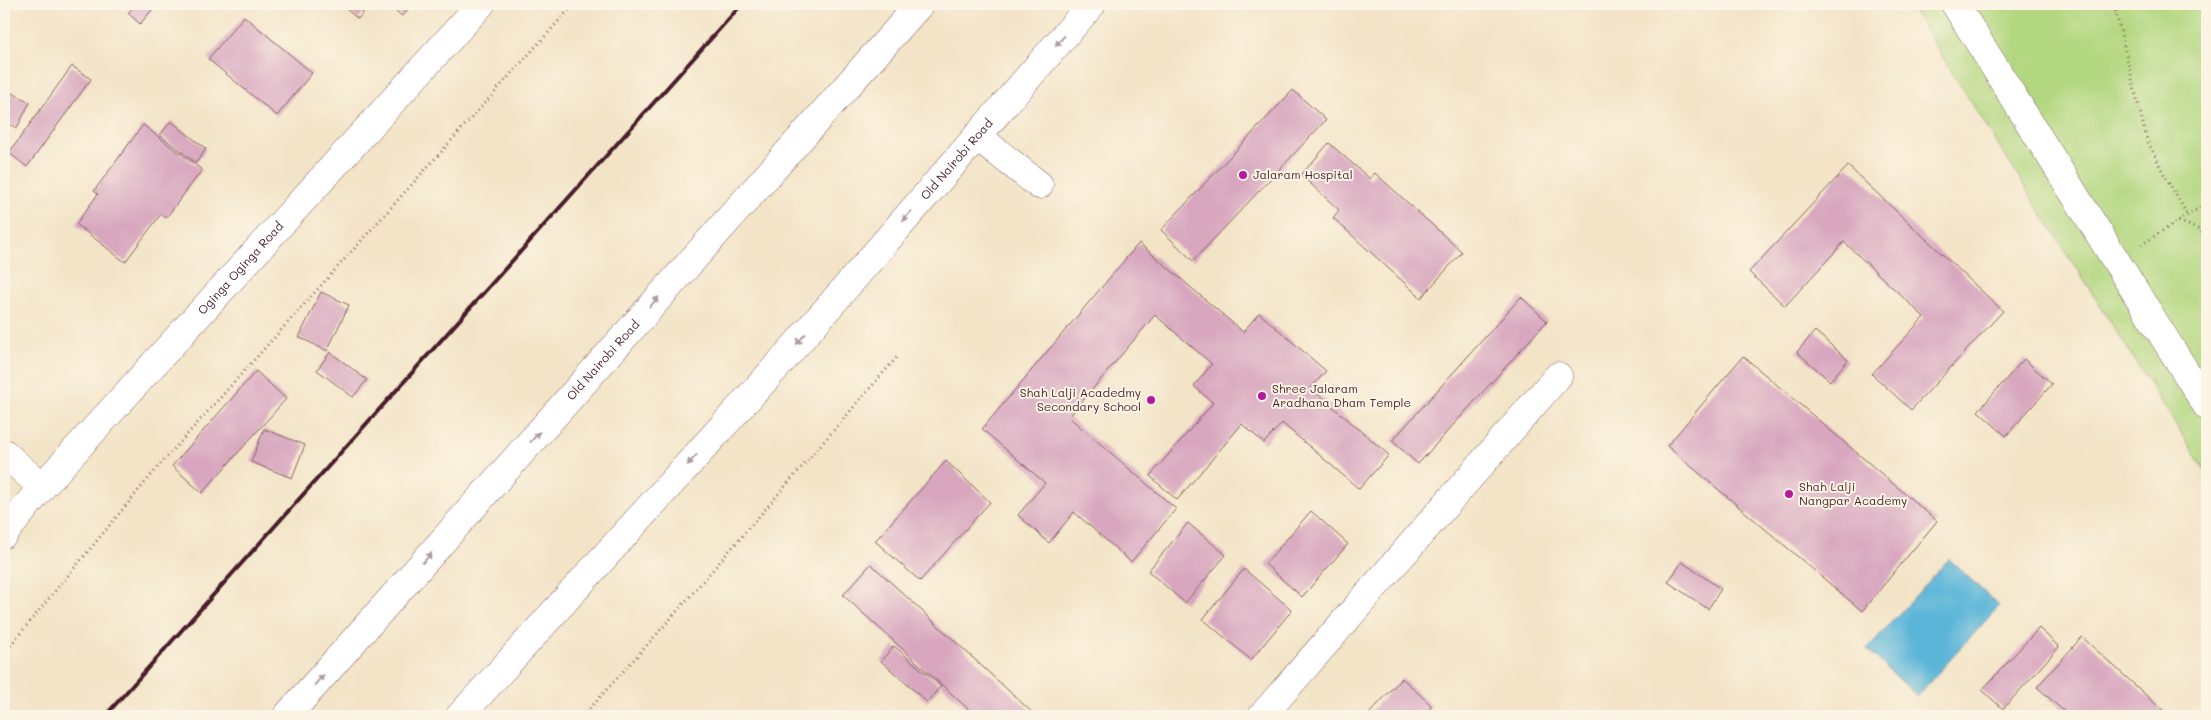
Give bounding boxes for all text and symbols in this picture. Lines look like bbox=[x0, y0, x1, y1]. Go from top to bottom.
one-way arrow bbox=[1054, 34, 1066, 46]
street label: Old Nairobi Road bbox=[917, 115, 996, 203]
place label: Jalaram Hospital bbox=[1253, 166, 1353, 182]
marker: Jalaram Hospital bbox=[1237, 169, 1249, 181]
one-way arrow bbox=[902, 210, 913, 223]
street label: Oginga Oginga Road bbox=[194, 217, 287, 317]
one-way arrow bbox=[648, 297, 660, 309]
street label: Old Nairobi Road bbox=[563, 316, 643, 403]
one-way arrow bbox=[795, 332, 807, 344]
place label: Shree Jalaram Aradhana Dham Temple bbox=[1272, 380, 1411, 410]
place label: Shah Lalji Acadedmy Secondary School bbox=[1020, 384, 1141, 414]
marker: Shree Jalaram Aradhana Dham Temple bbox=[1256, 390, 1268, 402]
marker: Shah Lalji Acadedmy Secondary School bbox=[1145, 394, 1157, 406]
one-way arrow bbox=[529, 431, 541, 443]
one-way arrow bbox=[686, 453, 698, 465]
place label: Shah Lalji Nangpar Academy bbox=[1799, 478, 1907, 508]
marker: Shah Lalji Nangpar Academy bbox=[1783, 488, 1795, 500]
one-way arrow bbox=[421, 553, 433, 565]
one-way arrow bbox=[313, 674, 325, 686]

